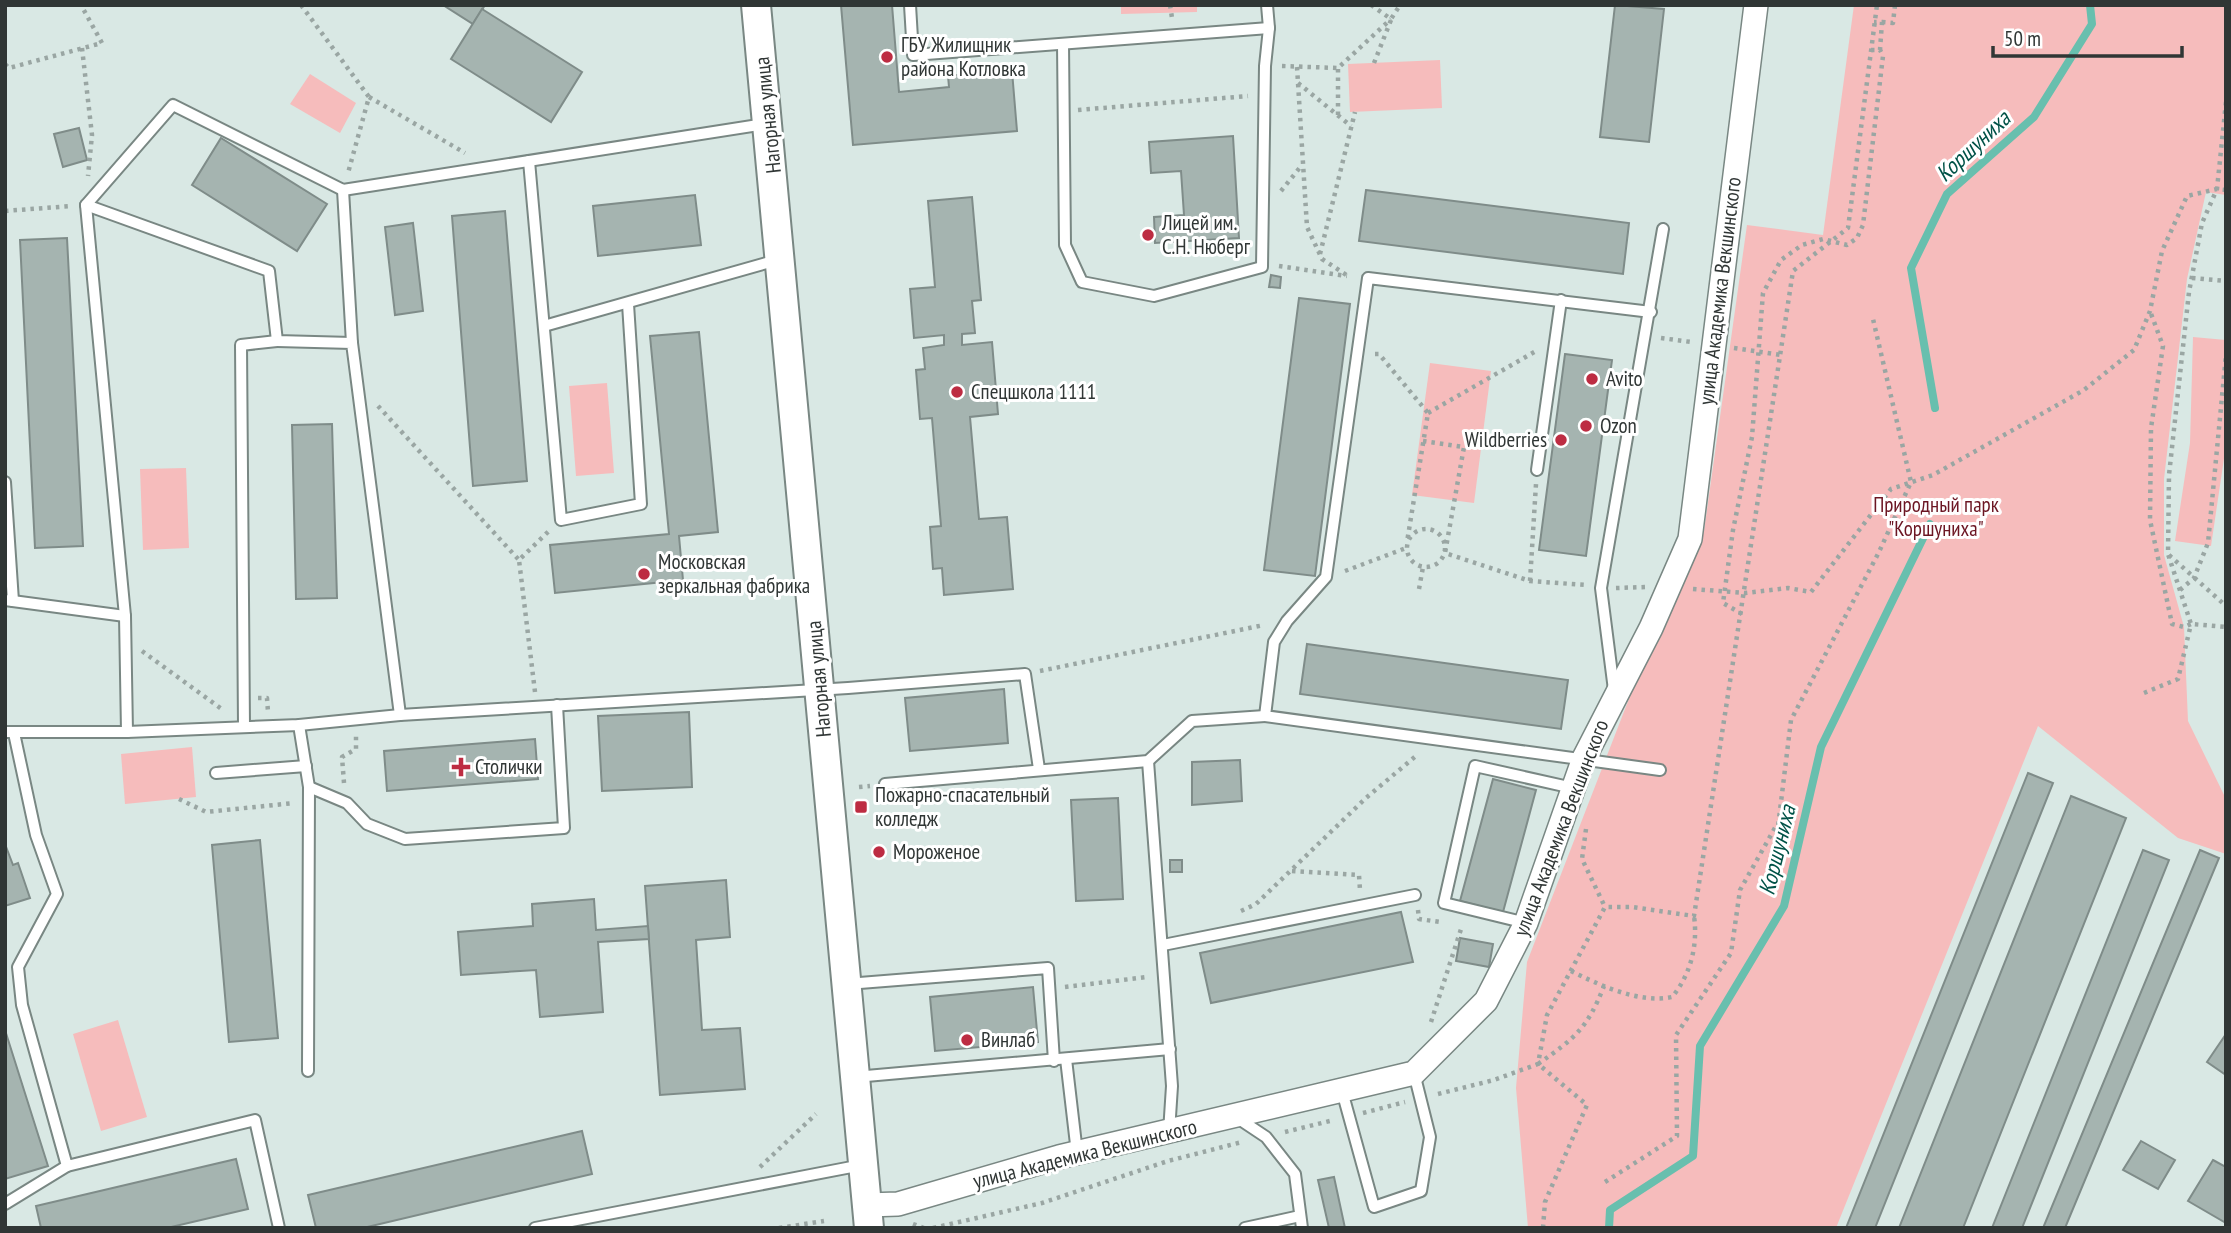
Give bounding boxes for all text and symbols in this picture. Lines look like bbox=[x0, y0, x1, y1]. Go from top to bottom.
scale bar bbox=[1993, 14, 2182, 58]
text: 50 m bbox=[2004, 25, 2041, 52]
place label: ГБУ Жилищник района Котловка bbox=[901, 31, 1026, 82]
marker: ГБУ Жилищник района Котловка bbox=[879, 49, 895, 65]
street label: Нагорная улица bbox=[748, 56, 787, 175]
water label: Коршуниха bbox=[1929, 103, 2017, 187]
street label: улица Академика Векшинского bbox=[1692, 175, 1747, 406]
place label: Лицей им. С.Н. Нюберг bbox=[1161, 209, 1251, 260]
marker: Лицей им. С.Н. Нюберг bbox=[1140, 227, 1156, 243]
place label: Avito bbox=[1606, 365, 1643, 392]
marker: Avito bbox=[1584, 371, 1600, 387]
place label: Спецшкола 1111 bbox=[971, 378, 1096, 405]
marker: Спецшкола 1111 bbox=[949, 384, 965, 400]
place label: Ozon bbox=[1600, 412, 1637, 439]
marker: Ozon bbox=[1578, 418, 1594, 434]
place label: Wildberries bbox=[1465, 426, 1547, 453]
marker: Wildberries bbox=[1553, 432, 1569, 448]
park label: Природный парк "Коршуниха" bbox=[1873, 491, 1999, 542]
place label: Московская зеркальная фабрика bbox=[658, 548, 810, 599]
marker: Московская зеркальная фабрика bbox=[636, 566, 652, 582]
street label: Нагорная улица bbox=[800, 620, 837, 738]
street label: улица Академика Векшинского bbox=[1507, 716, 1614, 940]
place label: Столички bbox=[475, 753, 543, 780]
marker: Столички bbox=[453, 759, 469, 775]
place label: Пожарно-спасательный колледж bbox=[875, 781, 1050, 832]
marker: Пожарно-спасательный колледж bbox=[853, 799, 869, 815]
water label: Коршуниха bbox=[1751, 800, 1802, 898]
place label: Мороженое bbox=[893, 838, 980, 865]
marker: Мороженое bbox=[871, 844, 887, 860]
place label: Винлаб bbox=[981, 1026, 1035, 1053]
marker: Винлаб bbox=[959, 1032, 975, 1048]
street label: улица Академика Векшинского bbox=[970, 1113, 1199, 1194]

